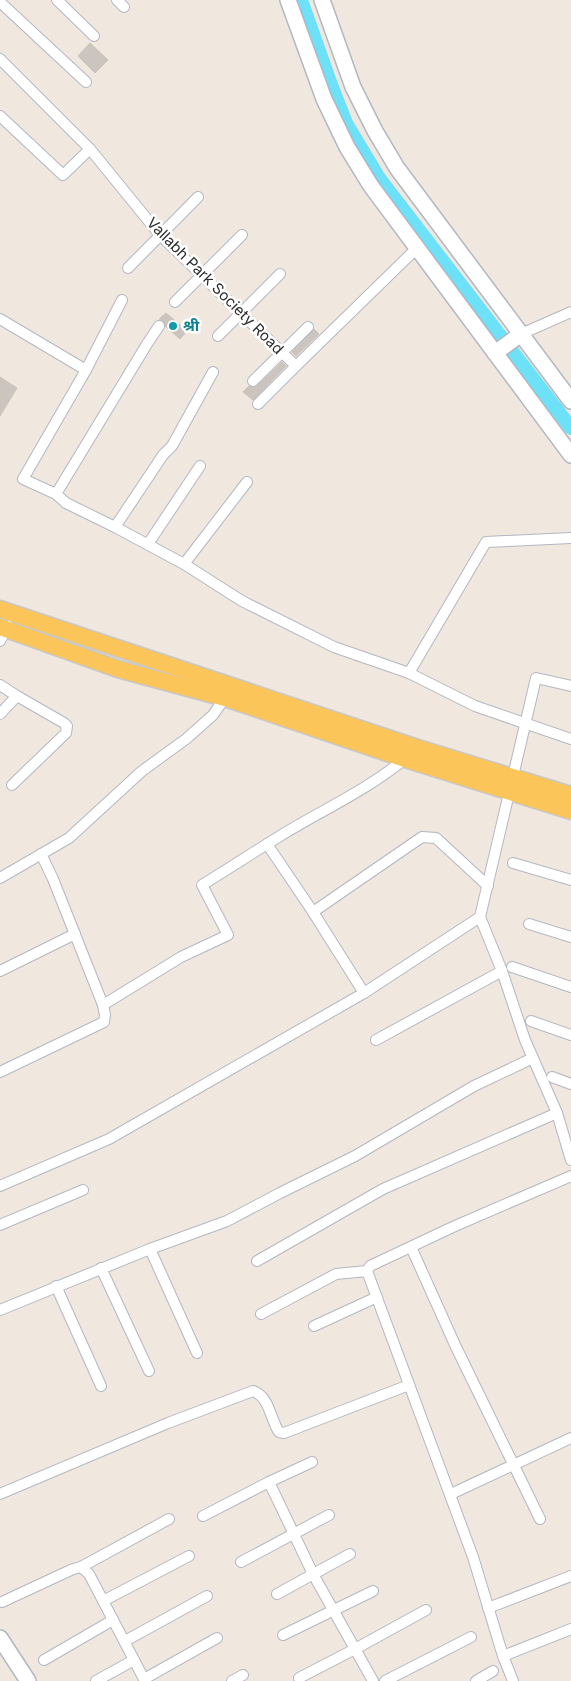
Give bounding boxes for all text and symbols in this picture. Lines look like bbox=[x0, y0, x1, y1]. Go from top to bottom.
street label: Vallabh Park Society Road bbox=[143, 213, 288, 358]
place label: श्री bbox=[183, 316, 200, 335]
marker: श्री bbox=[167, 320, 179, 332]

